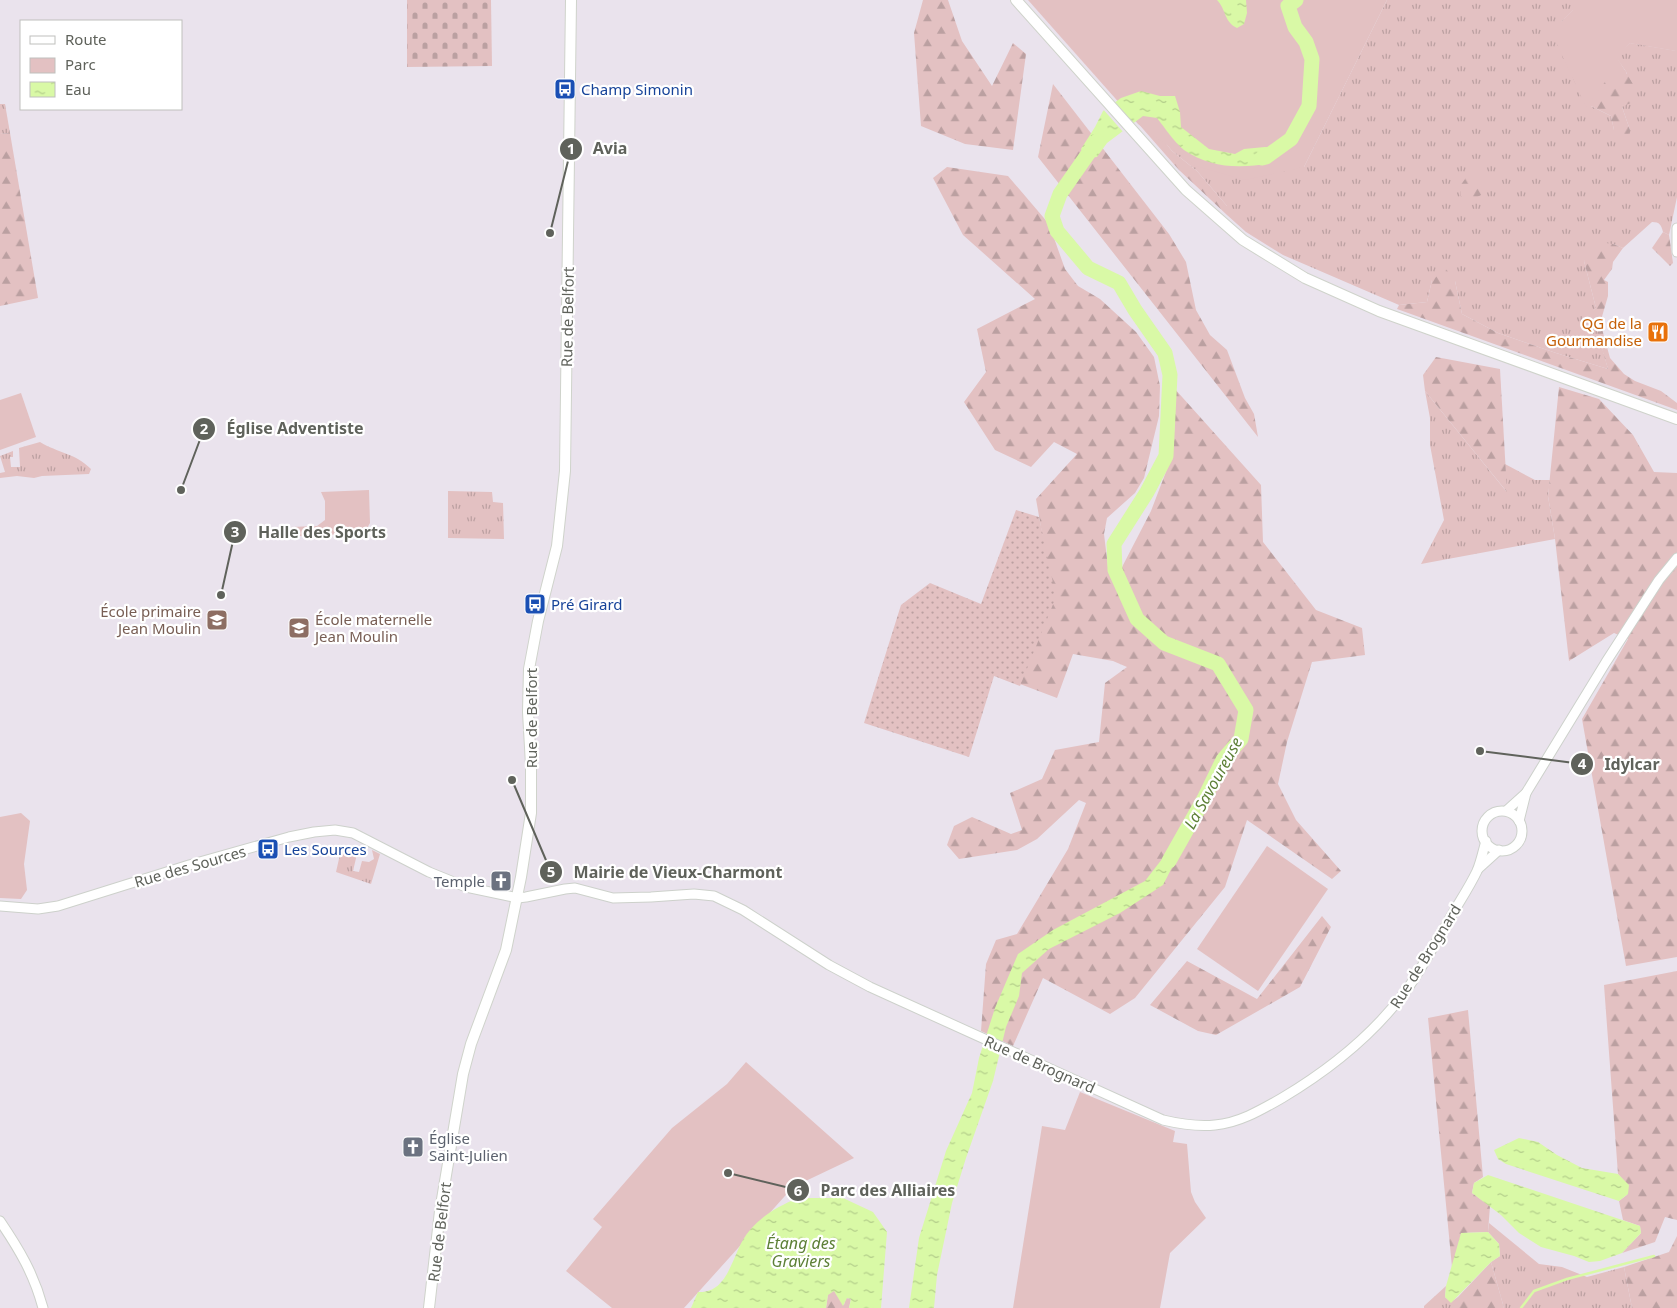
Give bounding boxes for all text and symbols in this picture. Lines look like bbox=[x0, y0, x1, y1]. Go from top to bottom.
legend bbox=[20, 20, 182, 110]
text: Route bbox=[65, 29, 107, 49]
text: Parc bbox=[65, 54, 96, 74]
bus stop icon: Champ Simonin bbox=[553, 77, 577, 101]
text: Eau bbox=[65, 79, 91, 99]
place label: Champ Simonin bbox=[581, 79, 693, 99]
callout: Avia bbox=[558, 133, 638, 164]
text: Avia bbox=[593, 137, 627, 159]
text: 1 bbox=[567, 138, 575, 158]
street label: Rue de Belfort bbox=[556, 266, 578, 367]
place label: QG de la Gourmandise bbox=[1546, 313, 1642, 350]
restaurant icon: QG de la Gourmandise bbox=[1646, 320, 1670, 344]
callout: Église Adventiste bbox=[192, 413, 374, 444]
text: Église Adventiste bbox=[227, 417, 363, 439]
text: 2 bbox=[200, 418, 209, 438]
callout: Halle des Sports bbox=[223, 516, 396, 547]
text: 3 bbox=[231, 521, 239, 541]
text: Halle des Sports bbox=[258, 521, 386, 543]
bus stop icon: Pré Girard bbox=[523, 592, 547, 616]
place label: Pré Girard bbox=[551, 594, 623, 614]
place label: École primaire Jean Moulin bbox=[100, 601, 201, 638]
school or university icon: École primaire Jean Moulin bbox=[205, 608, 229, 632]
place label: École maternelle Jean Moulin bbox=[313, 609, 432, 646]
school or university icon: École maternelle Jean Moulin bbox=[287, 616, 311, 640]
street label: Rue de Belfort bbox=[521, 667, 541, 768]
water label: La Savoureuse bbox=[1179, 733, 1247, 833]
callout: Idylcar bbox=[1570, 749, 1670, 780]
text: 4 bbox=[1578, 753, 1587, 773]
text: Idylcar bbox=[1604, 753, 1660, 775]
bus stop icon: Les Sources bbox=[256, 837, 280, 861]
place label: Les Sources bbox=[284, 839, 367, 859]
street label: Rue des Sources bbox=[132, 841, 248, 891]
callout: Mairie de Vieux-Charmont bbox=[539, 857, 793, 888]
text: 5 bbox=[547, 861, 555, 881]
text: Mairie de Vieux-Charmont bbox=[574, 861, 782, 883]
church icon: Temple bbox=[489, 869, 513, 893]
place label: Temple bbox=[434, 871, 485, 891]
street label: Rue de Brognard bbox=[1385, 900, 1465, 1012]
street label: Rue de Brognard bbox=[981, 1031, 1099, 1097]
place label: Église Saint-Julien bbox=[429, 1128, 508, 1165]
church icon: Église Saint-Julien bbox=[401, 1135, 425, 1159]
callout: Parc des Alliaires bbox=[786, 1175, 966, 1206]
text: Parc des Alliaires bbox=[821, 1179, 955, 1201]
street label: Rue de Belfort bbox=[423, 1180, 455, 1283]
text: 6 bbox=[794, 1180, 803, 1200]
water label: Étang des Graviers bbox=[766, 1232, 836, 1272]

